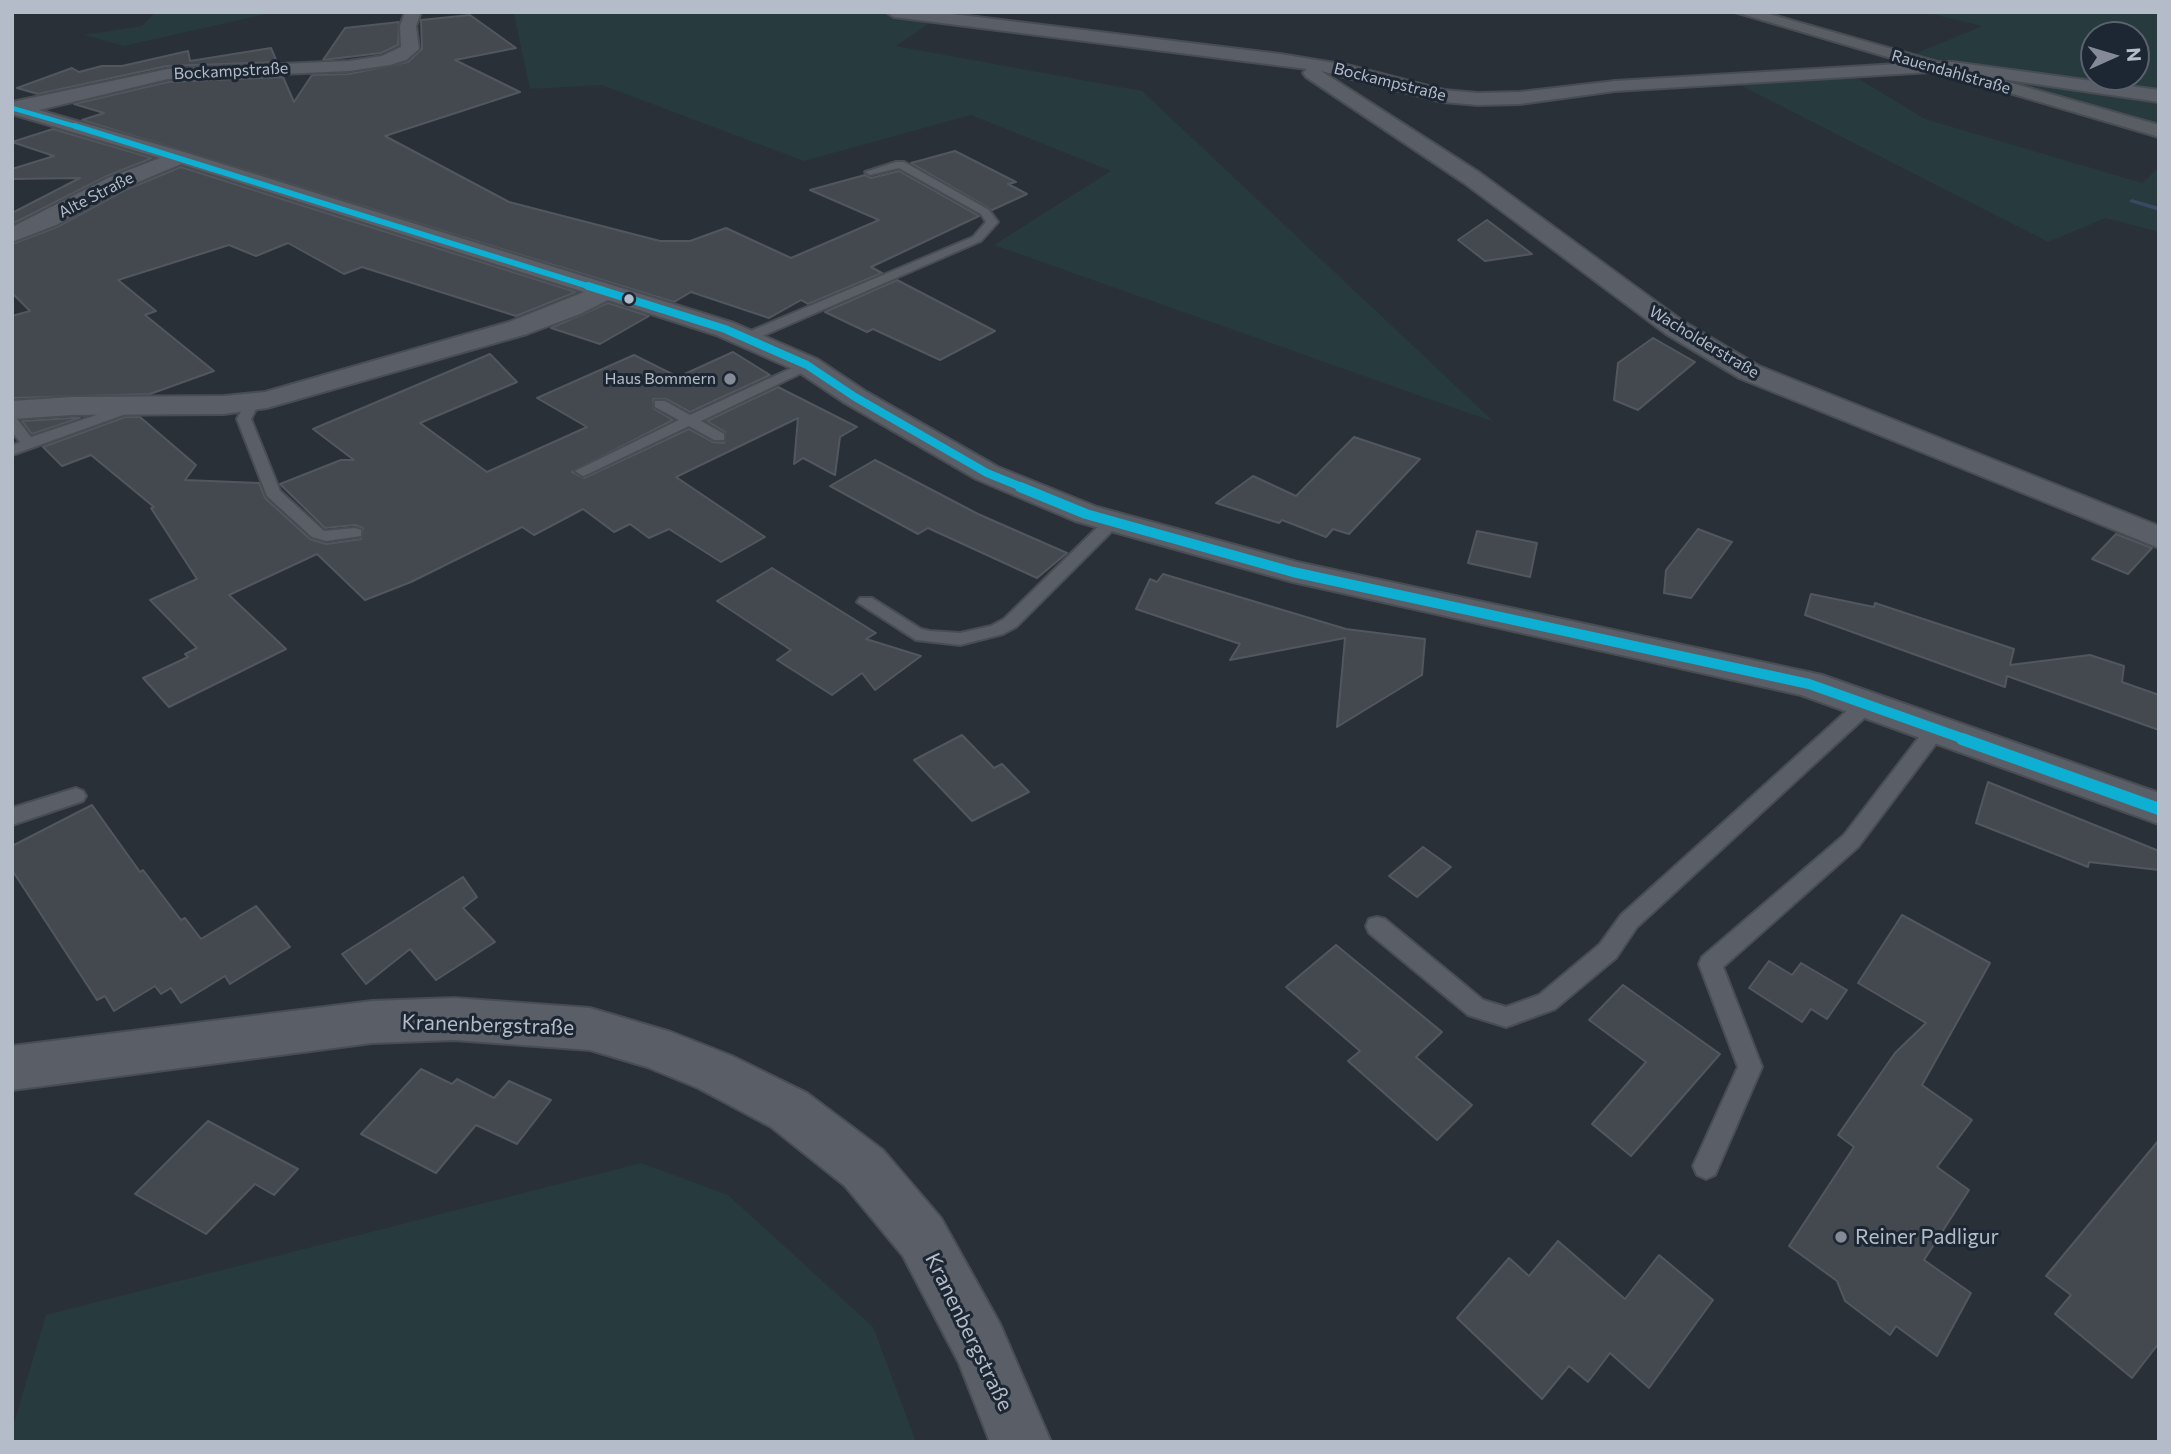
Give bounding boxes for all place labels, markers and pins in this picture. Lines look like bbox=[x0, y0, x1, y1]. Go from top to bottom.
unlabelled marker bbox=[622, 292, 636, 306]
place label: Haus Bommern bbox=[605, 369, 716, 389]
marker: Haus Bommern bbox=[722, 371, 738, 387]
place label: Reiner Padligur bbox=[1855, 1224, 1999, 1250]
marker: Reiner Padligur bbox=[1833, 1229, 1849, 1245]

